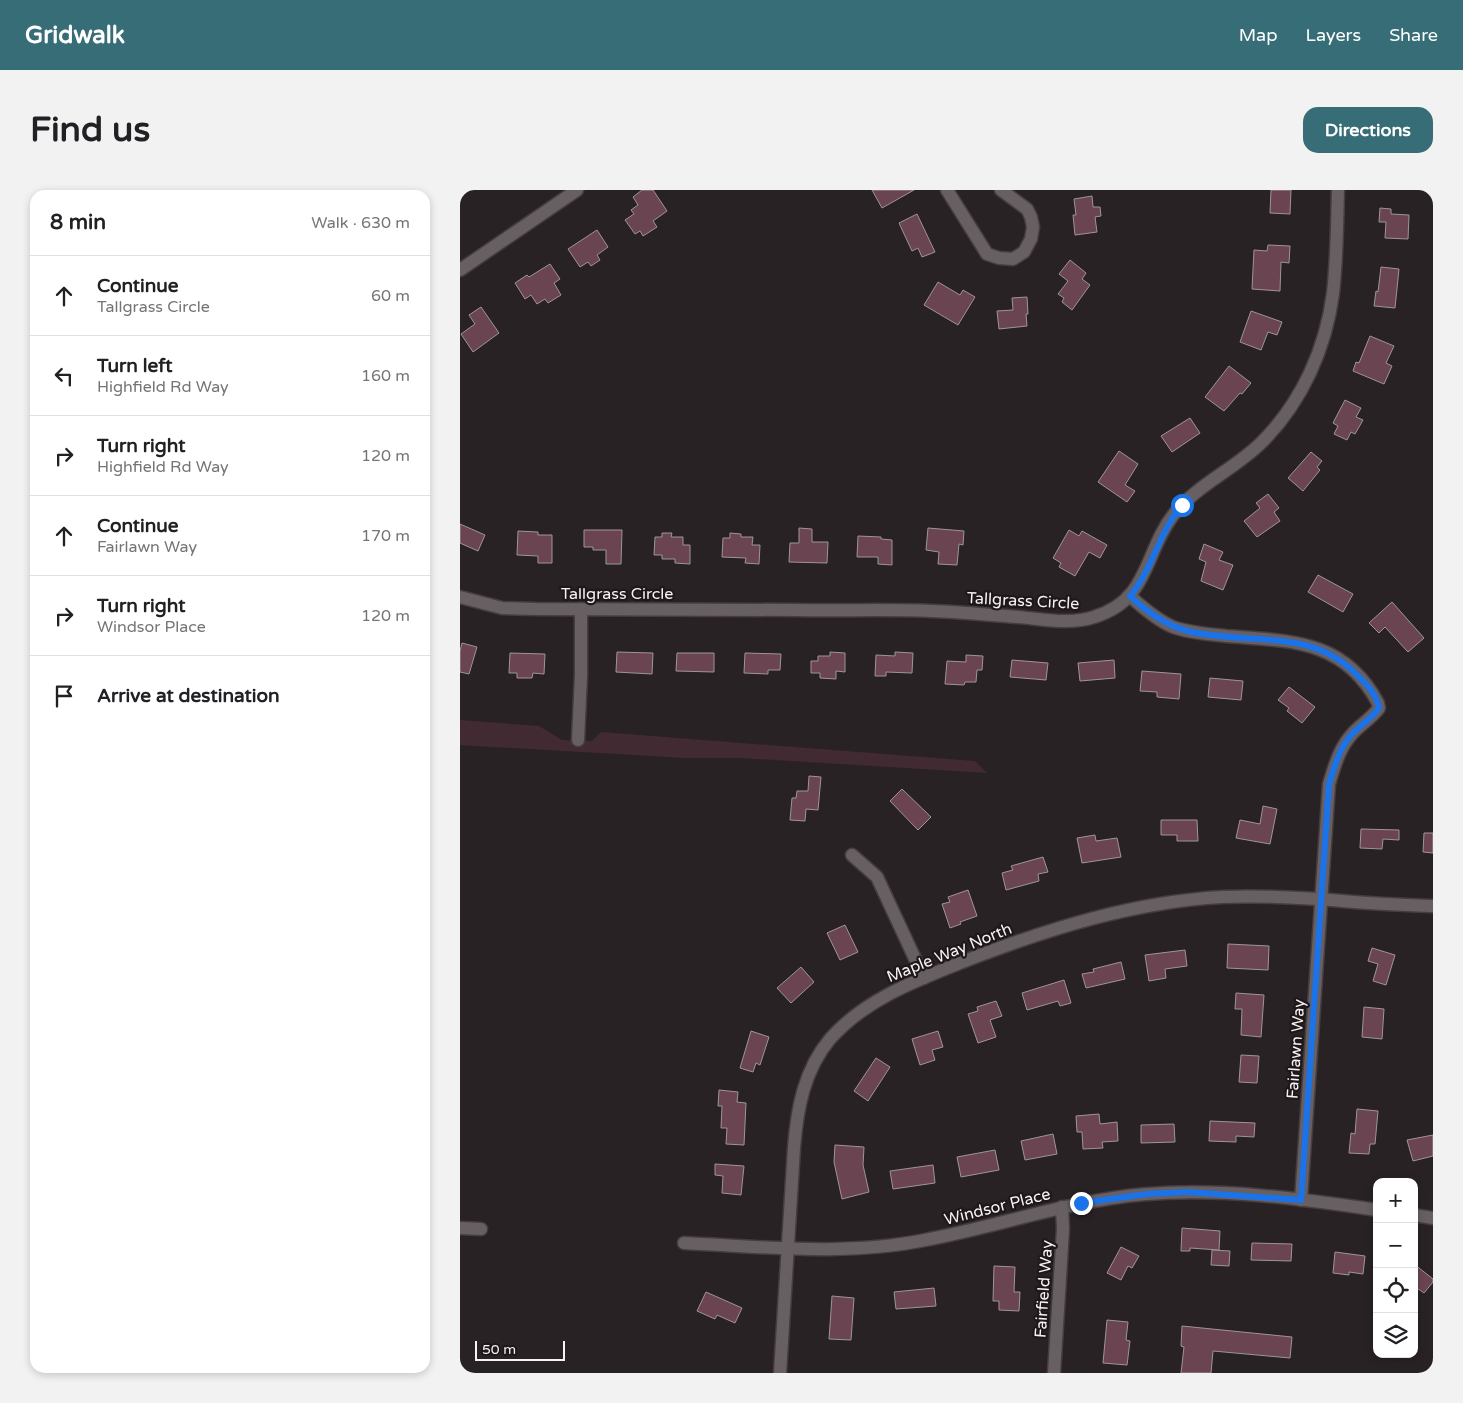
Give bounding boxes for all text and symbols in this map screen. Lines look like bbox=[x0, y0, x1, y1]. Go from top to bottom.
text: Gridwalk bbox=[25, 21, 125, 50]
text: Map bbox=[1239, 24, 1278, 46]
text: Layers bbox=[1306, 24, 1361, 46]
text: Share bbox=[1389, 24, 1438, 46]
button: Directions bbox=[1303, 107, 1433, 153]
text: Find us bbox=[30, 109, 150, 151]
text: 8 min bbox=[50, 210, 106, 235]
text: Walk · 630 m bbox=[311, 213, 410, 233]
text: Continue bbox=[97, 275, 179, 297]
icon: ahead bbox=[50, 282, 78, 310]
text: 60 m bbox=[371, 286, 410, 306]
text: Tallgrass Circle bbox=[97, 297, 210, 317]
text: Turn left bbox=[97, 355, 173, 377]
icon: left bbox=[50, 362, 78, 390]
text: 160 m bbox=[361, 366, 410, 386]
text: Highfield Rd Way bbox=[97, 377, 229, 397]
text: Turn right bbox=[97, 435, 185, 457]
icon: right bbox=[50, 442, 78, 470]
text: 120 m bbox=[361, 446, 410, 466]
text: Highfield Rd Way bbox=[97, 457, 229, 477]
route start bbox=[1171, 494, 1194, 517]
text: Continue bbox=[97, 515, 179, 537]
icon: ahead bbox=[50, 522, 78, 550]
text: 170 m bbox=[361, 526, 410, 546]
text: Fairlawn Way bbox=[97, 537, 197, 557]
street label: Tallgrass Circle bbox=[561, 584, 673, 604]
street label: Tallgrass Circle bbox=[966, 588, 1080, 614]
text: Turn right bbox=[97, 595, 185, 617]
icon: right bbox=[50, 602, 78, 630]
text: 120 m bbox=[361, 606, 410, 626]
text: Windsor Place bbox=[97, 617, 206, 637]
icon: arrive bbox=[50, 682, 78, 710]
text: Arrive at destination bbox=[97, 685, 280, 707]
street label: Maple Way North bbox=[884, 919, 1015, 987]
street label: Fairlawn Way bbox=[1283, 998, 1309, 1100]
map controls bbox=[1373, 1178, 1418, 1358]
button: + bbox=[1373, 1178, 1418, 1223]
street label: Windsor Place bbox=[942, 1184, 1052, 1230]
route end bbox=[1070, 1192, 1093, 1215]
button: − bbox=[1373, 1223, 1418, 1268]
street label: Fairfield Way bbox=[1031, 1239, 1057, 1339]
button: locate bbox=[1373, 1268, 1418, 1313]
button: layers bbox=[1373, 1313, 1418, 1358]
scale bar bbox=[475, 1338, 565, 1361]
text: 50 m bbox=[482, 1341, 516, 1358]

